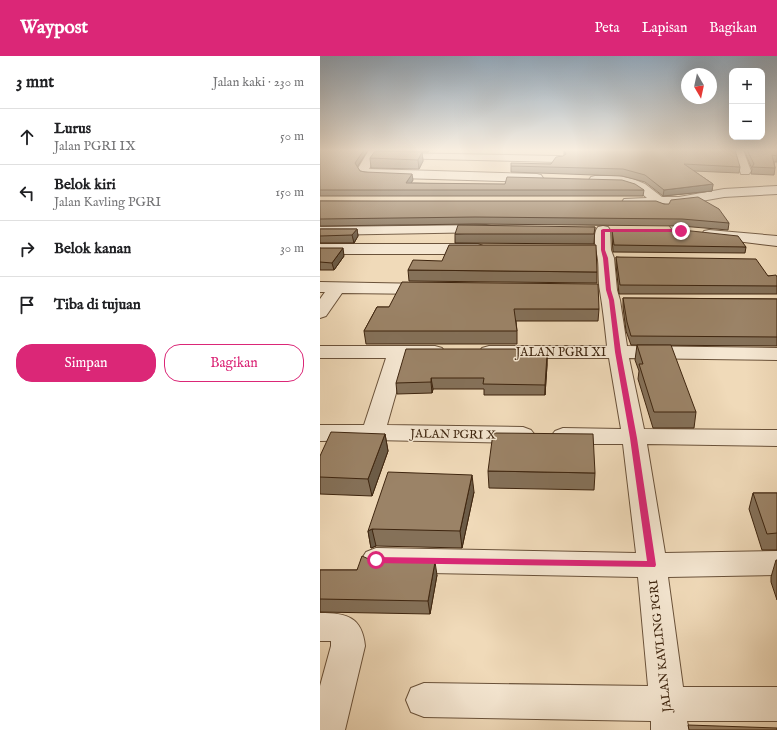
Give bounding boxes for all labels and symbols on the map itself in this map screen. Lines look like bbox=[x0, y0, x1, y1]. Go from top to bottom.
north arrow bbox=[681, 68, 717, 104]
route end bbox=[672, 222, 690, 240]
street label: JALAN PGRI XI bbox=[514, 345, 606, 361]
street label: JALAN PGRI X bbox=[408, 426, 496, 444]
route start bbox=[367, 551, 385, 569]
street label: JALAN KAVLING PGRI bbox=[646, 579, 676, 715]

